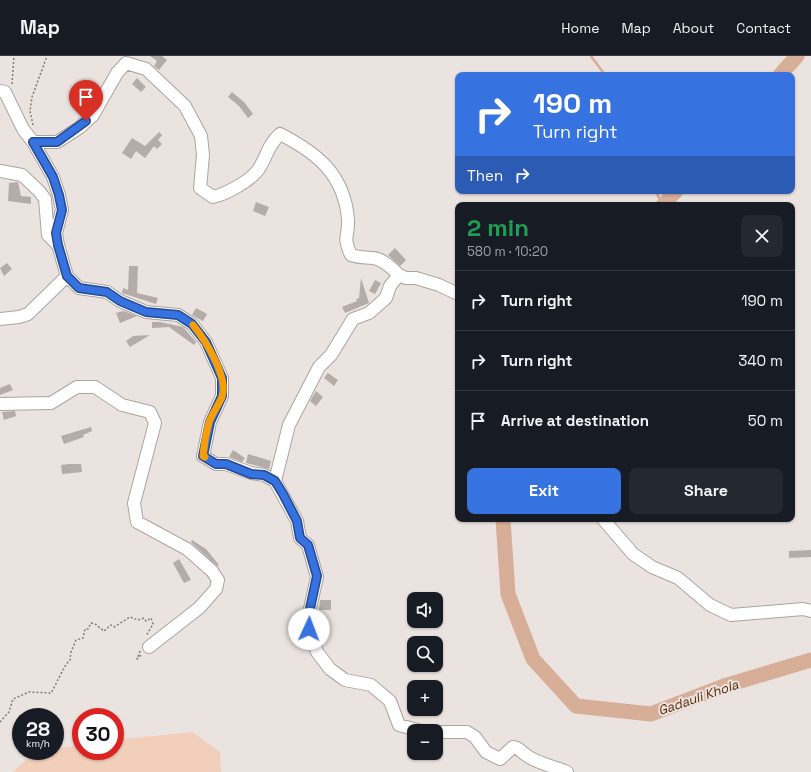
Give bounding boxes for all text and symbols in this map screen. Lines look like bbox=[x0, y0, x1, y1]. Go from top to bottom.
text: Map bbox=[20, 15, 60, 40]
text: Home bbox=[561, 19, 599, 37]
text: Map bbox=[621, 19, 651, 37]
text: About bbox=[673, 19, 714, 37]
text: Contact bbox=[736, 19, 791, 37]
pin bbox=[69, 80, 103, 121]
text: 190 m bbox=[533, 85, 612, 121]
icon: arrive bbox=[75, 86, 97, 108]
icon: right bbox=[467, 88, 519, 140]
text: Turn right bbox=[533, 120, 617, 143]
icon: right bbox=[511, 164, 533, 186]
text: Then bbox=[467, 166, 503, 185]
text: 2 min bbox=[467, 212, 529, 243]
button: close bbox=[741, 215, 783, 257]
text: 580 m · 10:20 bbox=[467, 243, 548, 260]
icon: right bbox=[467, 290, 489, 312]
text: Turn right bbox=[501, 291, 572, 310]
text: 190 m bbox=[741, 291, 783, 310]
icon: right bbox=[467, 350, 489, 372]
text: Turn right bbox=[501, 351, 572, 370]
text: 340 m bbox=[738, 351, 783, 370]
icon: arrive bbox=[467, 410, 489, 432]
text: Arrive at destination bbox=[501, 411, 649, 430]
text: 50 m bbox=[748, 411, 783, 430]
button: Exit bbox=[467, 468, 621, 514]
button: Share bbox=[629, 468, 783, 514]
map controls bbox=[407, 592, 443, 760]
button: sound bbox=[407, 592, 443, 628]
position arrow bbox=[288, 608, 330, 650]
button: search bbox=[407, 636, 443, 672]
water label: Gadauli Khola bbox=[656, 676, 741, 719]
button: + bbox=[407, 680, 443, 716]
speed limit sign: 30 bbox=[72, 708, 124, 760]
text: 28 bbox=[26, 716, 50, 742]
button: − bbox=[407, 724, 443, 760]
text: km/h bbox=[26, 737, 50, 750]

